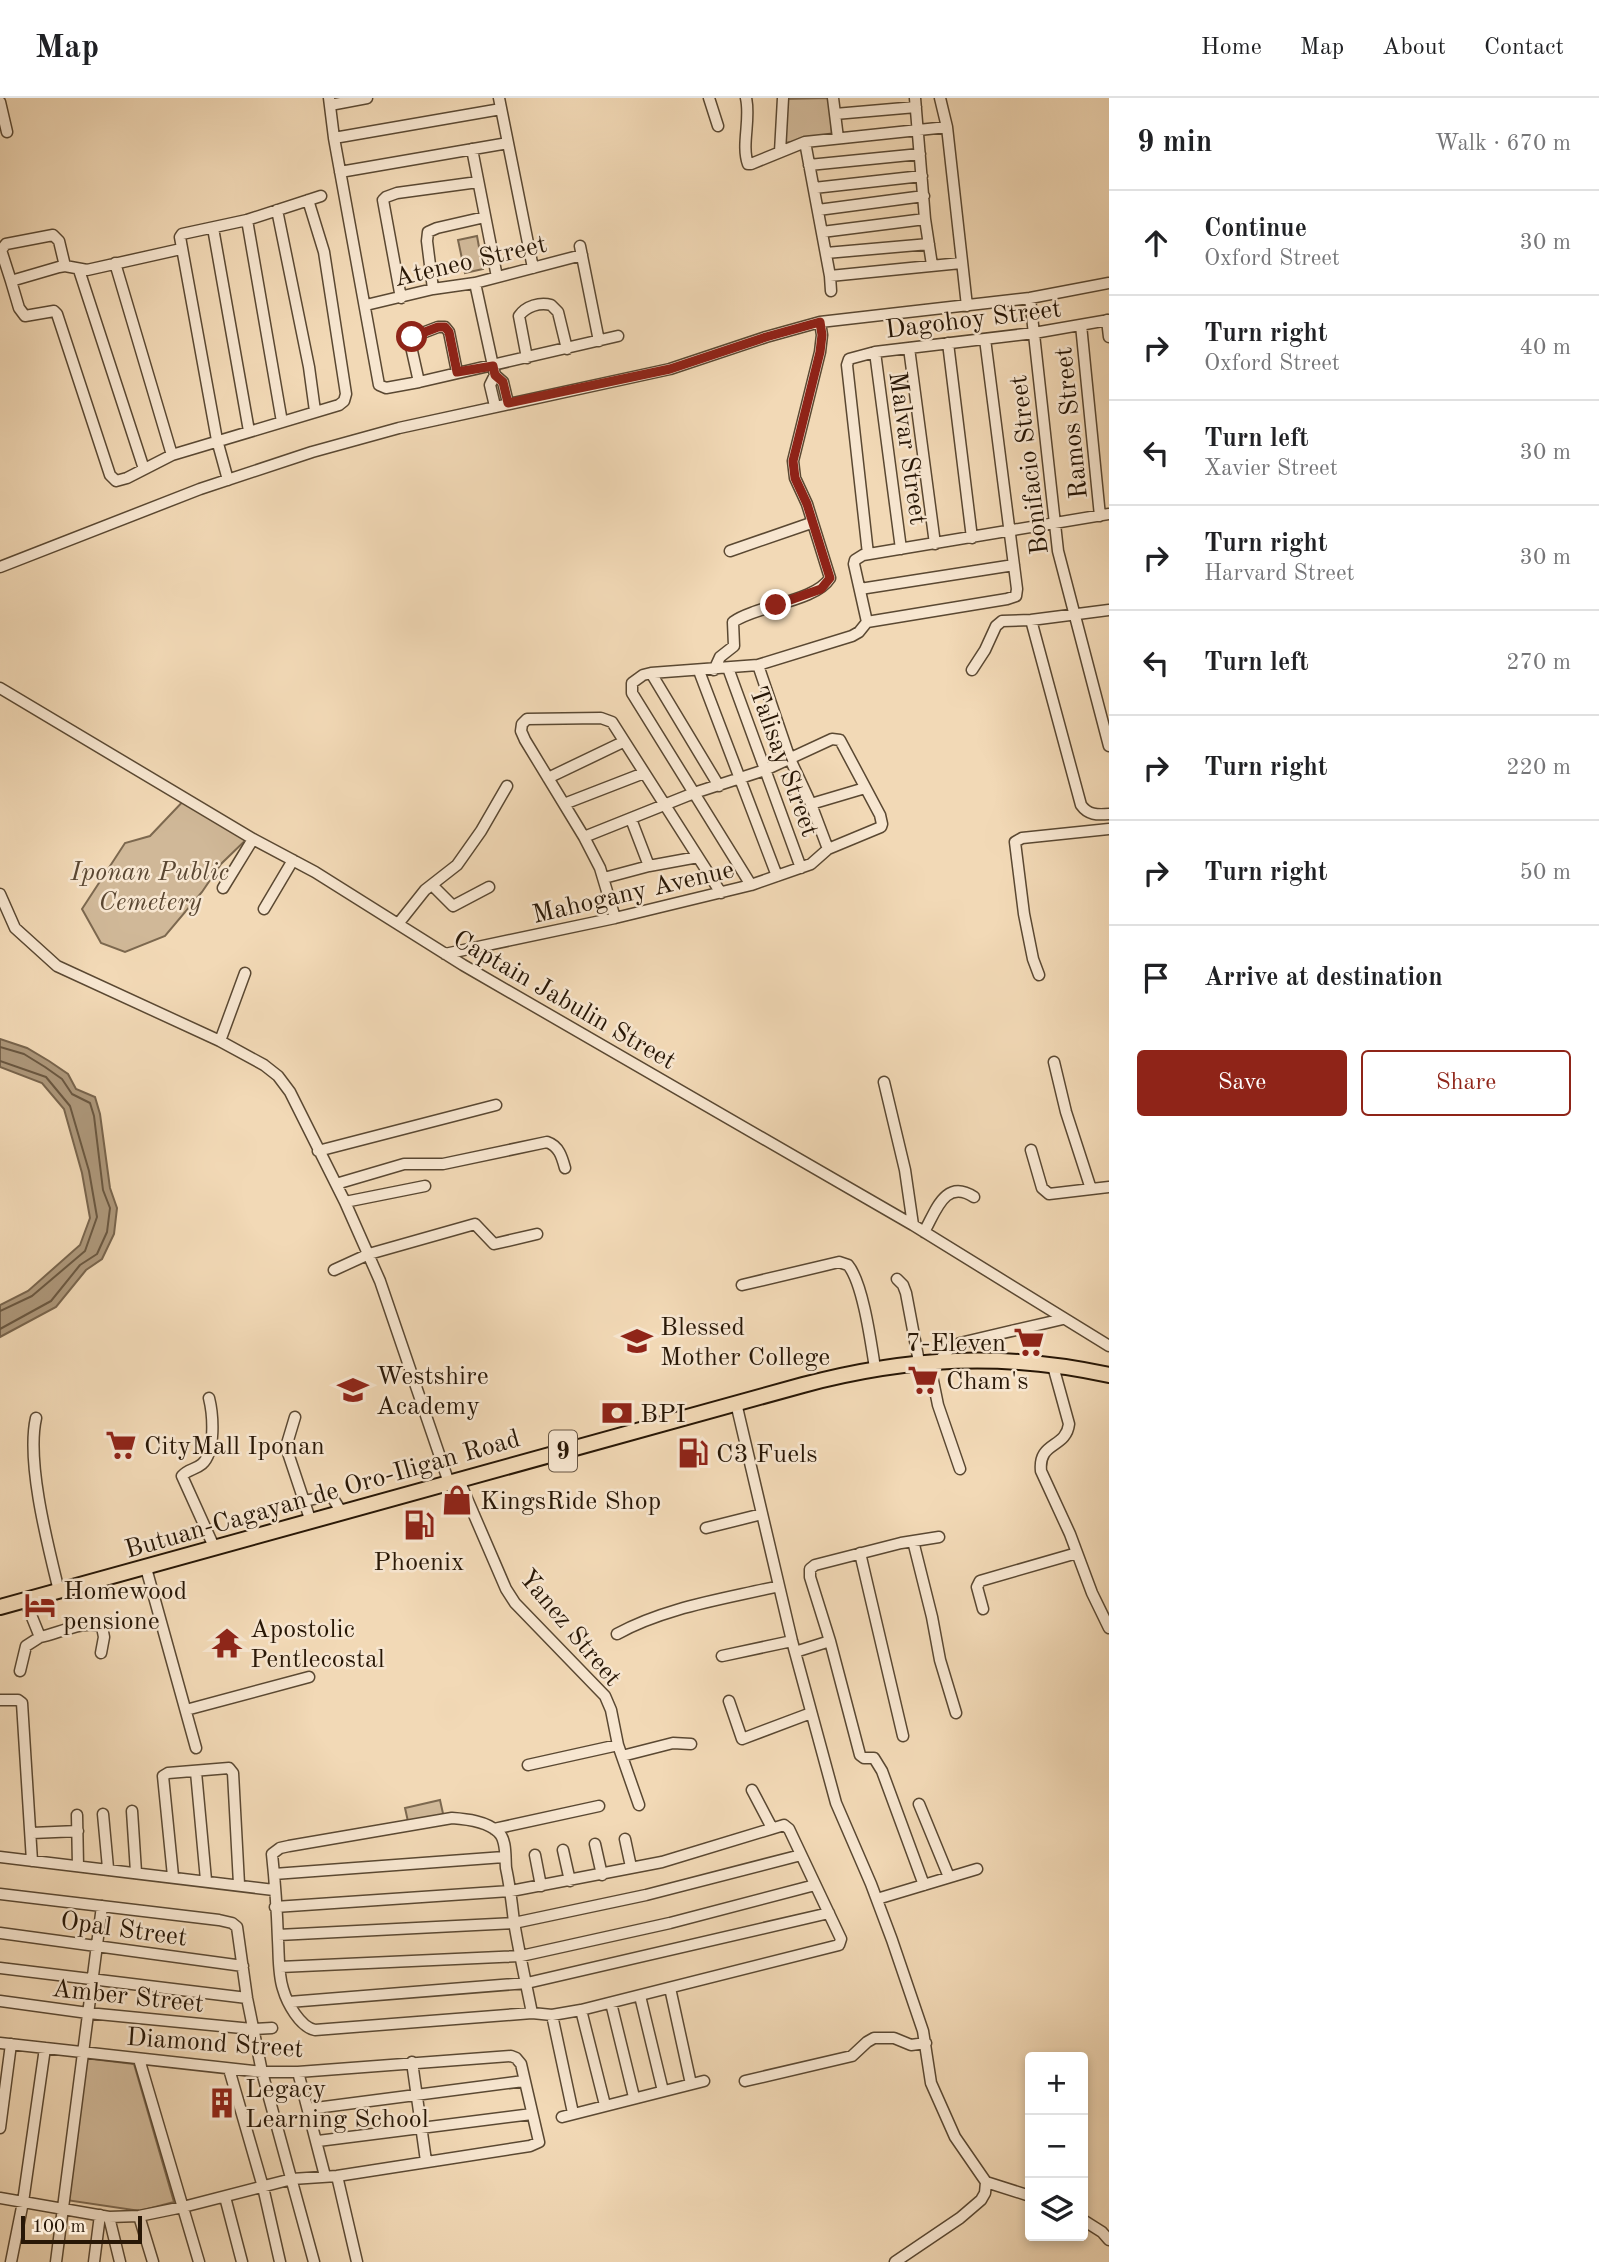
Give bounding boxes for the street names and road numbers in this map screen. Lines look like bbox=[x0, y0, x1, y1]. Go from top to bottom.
street label: Ateneo Street bbox=[392, 232, 549, 292]
street label: Dagohoy Street bbox=[884, 296, 1063, 344]
street label: Ramos Street bbox=[1051, 346, 1093, 500]
street label: Malvar Street bbox=[883, 370, 931, 526]
street label: Bonifacio Street bbox=[1006, 373, 1054, 556]
street label: Talisay Street bbox=[744, 683, 822, 840]
street label: Mahogany Avenue bbox=[530, 857, 737, 929]
street label: Captain Jabulin Street bbox=[448, 926, 680, 1075]
street label: Butuan-Cagayan de Oro-Iligan Road bbox=[122, 1426, 523, 1564]
road number: 9 bbox=[549, 1430, 577, 1471]
street label: Yanez Street bbox=[513, 1565, 626, 1692]
street label: Opal Street bbox=[59, 1908, 189, 1952]
street label: Amber Street bbox=[51, 1976, 205, 2018]
street label: Diamond Street bbox=[125, 2025, 304, 2063]

